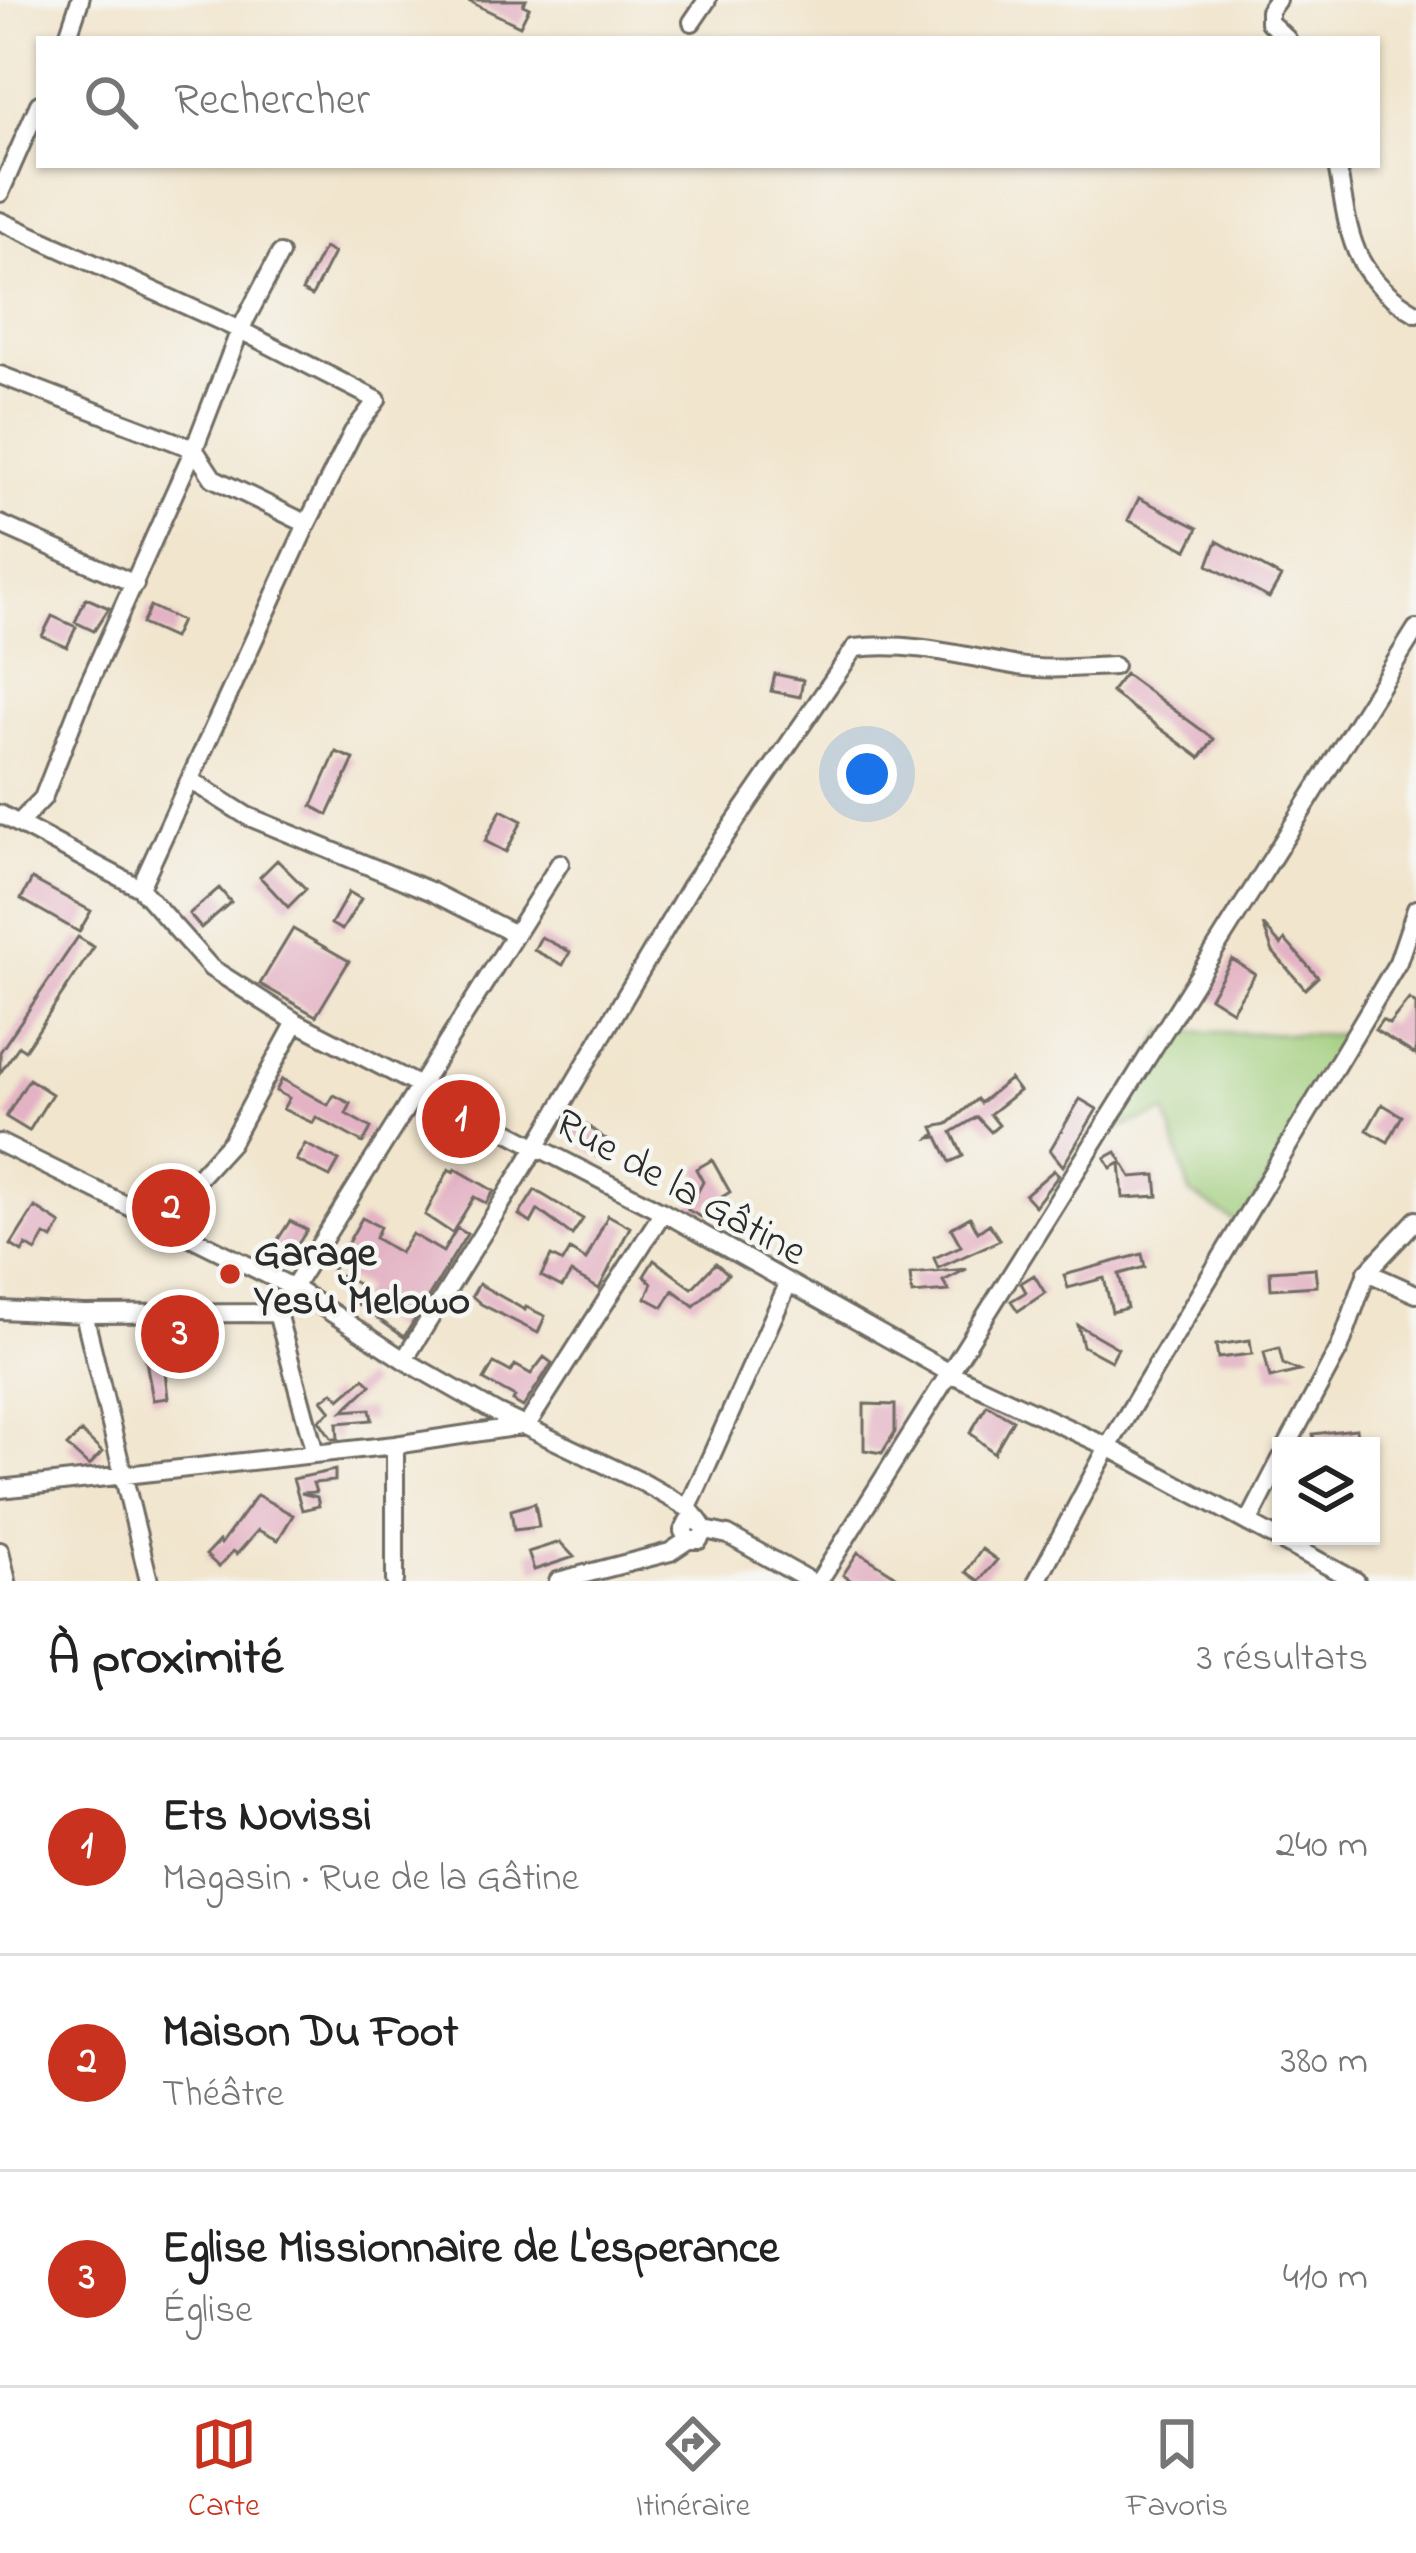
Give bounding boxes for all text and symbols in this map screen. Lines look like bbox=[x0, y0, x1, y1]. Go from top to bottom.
search box bbox=[36, 36, 1380, 168]
icon: search bbox=[78, 69, 144, 135]
text: Rechercher bbox=[174, 69, 370, 135]
your location bbox=[837, 744, 897, 804]
pin: 1 bbox=[422, 1074, 500, 1164]
street label: Rue de la Gâtine bbox=[543, 1094, 817, 1284]
pin: 2 bbox=[132, 1163, 210, 1253]
place label: Garage Yesu Melowo bbox=[253, 1224, 470, 1333]
marker: Garage Yesu Melowo bbox=[217, 1261, 243, 1287]
pin: 3 bbox=[141, 1289, 219, 1379]
map controls bbox=[1272, 1437, 1380, 1545]
button: layers bbox=[1272, 1437, 1380, 1545]
text: À proximité bbox=[48, 1622, 283, 1697]
text: 3 résultats bbox=[1197, 1631, 1368, 1688]
text: Ets Novissi bbox=[162, 1785, 372, 1851]
text: 1 bbox=[81, 1818, 93, 1875]
text: 240 m bbox=[1276, 1818, 1368, 1875]
text: Magasin · Rue de la Gâtine bbox=[162, 1851, 579, 1908]
text: Maison Du Foot bbox=[162, 2001, 458, 2067]
text: 2 bbox=[77, 2034, 97, 2091]
text: 380 m bbox=[1280, 2034, 1368, 2091]
text: Théâtre bbox=[162, 2067, 284, 2124]
text: Eglise Missionnaire de L'esperance bbox=[162, 2217, 779, 2283]
text: 3 bbox=[79, 2250, 95, 2307]
text: 410 m bbox=[1283, 2250, 1368, 2307]
text: Église bbox=[162, 2283, 253, 2340]
tab: Carte bbox=[188, 2411, 260, 2531]
tab: Itinéraire bbox=[636, 2411, 750, 2531]
tab: Favoris bbox=[1126, 2411, 1228, 2531]

